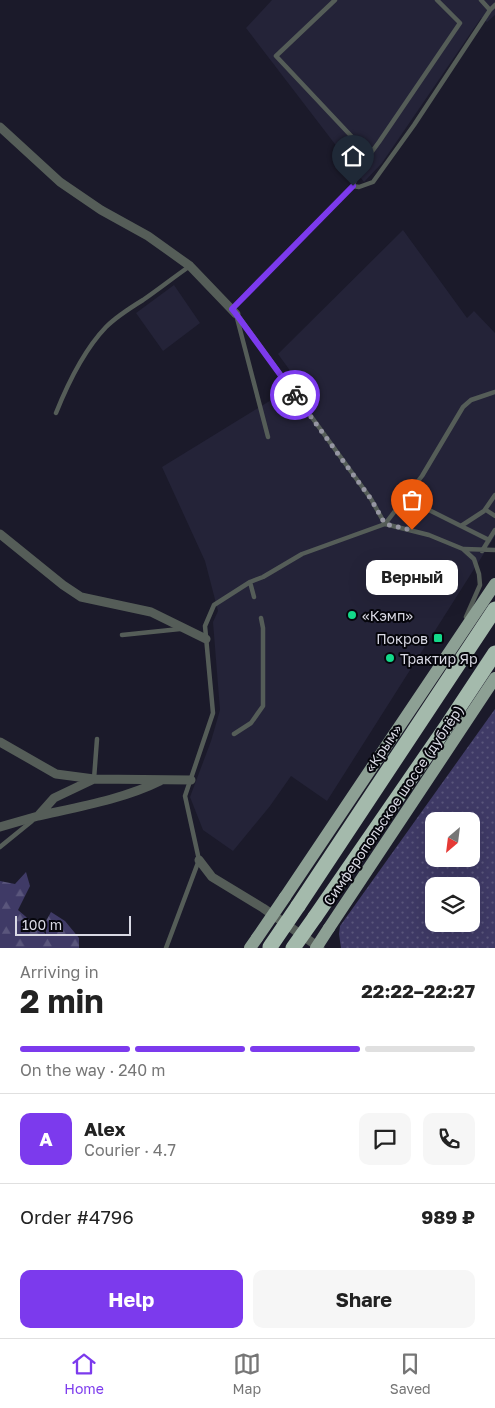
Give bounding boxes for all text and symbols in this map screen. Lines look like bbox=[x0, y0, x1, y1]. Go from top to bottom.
pin bbox=[332, 135, 374, 186]
icon: home bbox=[339, 142, 367, 170]
courier bbox=[270, 370, 320, 420]
icon: bike bbox=[281, 381, 309, 409]
pin bbox=[391, 479, 433, 530]
icon: bag bbox=[398, 486, 426, 514]
callout: Верный bbox=[366, 560, 458, 595]
text: Верный bbox=[381, 567, 443, 587]
place label: «Кэмп» bbox=[362, 607, 413, 624]
marker: «Кэмп» bbox=[346, 609, 358, 621]
place label: Покров bbox=[376, 630, 428, 647]
marker: Покров bbox=[432, 632, 444, 644]
place label: Трактир Яр bbox=[400, 650, 478, 667]
marker: Трактир Яр bbox=[384, 652, 396, 664]
street label: Симферопольское шоссе (дублёр) bbox=[319, 702, 467, 908]
street label: «Крым» bbox=[361, 721, 405, 775]
north arrow bbox=[425, 812, 480, 868]
map controls bbox=[425, 812, 480, 932]
button: layers bbox=[425, 877, 480, 932]
scale bar bbox=[15, 913, 131, 936]
text: 100 m bbox=[22, 916, 62, 933]
text: Arriving in bbox=[20, 962, 99, 982]
text: 22:22–22:27 bbox=[361, 979, 475, 1002]
text: 2 min bbox=[20, 982, 104, 1020]
text: On the way · 240 m bbox=[20, 1060, 165, 1080]
button: chat bbox=[359, 1113, 411, 1165]
button: phone bbox=[423, 1113, 475, 1165]
text: Alex bbox=[84, 1117, 125, 1140]
text: A bbox=[39, 1127, 53, 1150]
text: Courier · 4.7 bbox=[84, 1140, 176, 1160]
text: Order #4796 bbox=[20, 1205, 134, 1228]
text: 989 ₽ bbox=[421, 1205, 475, 1228]
button: Help bbox=[20, 1270, 243, 1328]
button: Share bbox=[253, 1270, 475, 1328]
tab: Home bbox=[64, 1350, 104, 1397]
tab: Map bbox=[233, 1350, 261, 1397]
tab: Saved bbox=[390, 1350, 431, 1397]

